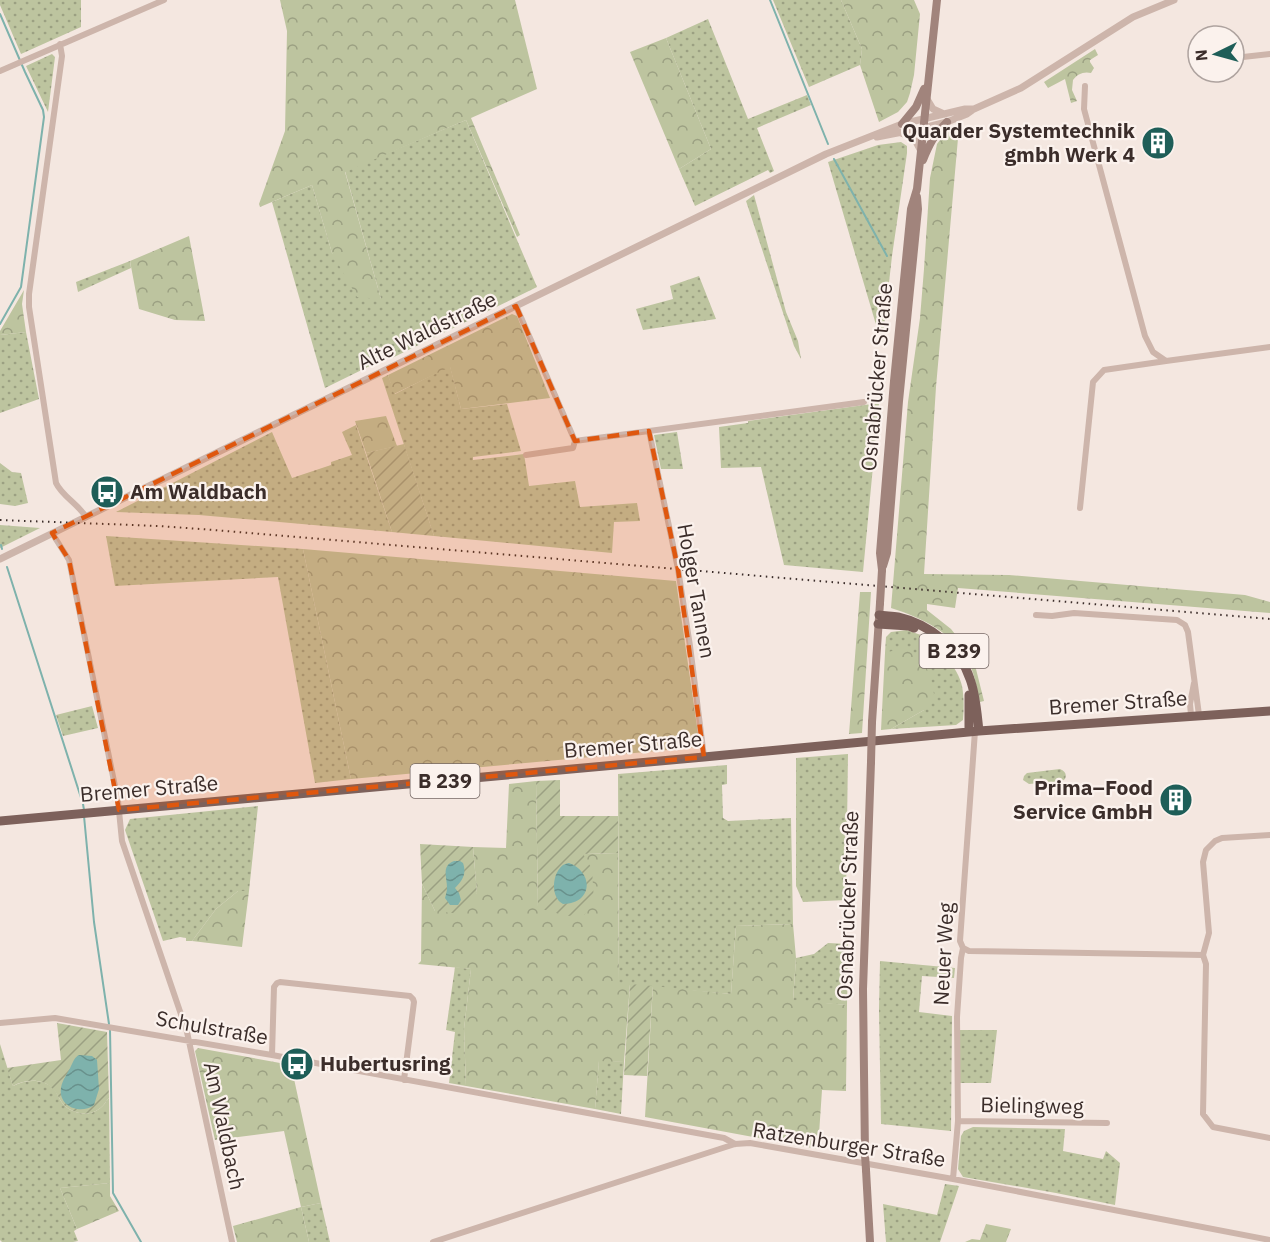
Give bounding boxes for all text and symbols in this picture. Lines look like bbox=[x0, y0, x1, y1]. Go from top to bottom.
north arrow bbox=[1186, 24, 1246, 84]
text: N bbox=[1191, 49, 1212, 62]
place label: Quarder Systemtechnik gmbh Werk 4 bbox=[902, 116, 1136, 168]
building icon: Quarder Systemtechnik gmbh Werk 4 bbox=[1140, 125, 1176, 161]
street label: Osnabrücker Straße bbox=[854, 282, 898, 472]
street label: Alte Waldstraße bbox=[352, 284, 501, 376]
bus stop icon: Am Waldbach bbox=[89, 474, 125, 510]
place label: Am Waldbach bbox=[130, 477, 267, 505]
street label: Holger Tannen bbox=[671, 521, 723, 660]
road number: B 239 bbox=[920, 634, 988, 668]
street label: Bremer Straße bbox=[1048, 683, 1188, 721]
street label: Bremer Straße bbox=[563, 724, 703, 764]
road number: B 239 bbox=[410, 764, 480, 798]
street label: Bremer Straße bbox=[79, 768, 219, 808]
place label: Prima–Food Service GmbH bbox=[1013, 773, 1153, 825]
building icon: Prima–Food Service GmbH bbox=[1158, 782, 1194, 818]
street label: Osnabrücker Straße bbox=[830, 810, 864, 1000]
street label: Neuer Weg bbox=[926, 902, 960, 1006]
street label: Schulstraße bbox=[154, 1003, 271, 1051]
bus stop icon: Hubertusring bbox=[279, 1046, 315, 1082]
place label: Hubertusring bbox=[320, 1049, 451, 1077]
street label: Am Waldbach bbox=[198, 1059, 252, 1192]
street label: Bielingweg bbox=[980, 1090, 1084, 1120]
street label: Ratzenburger Straße bbox=[751, 1115, 947, 1173]

